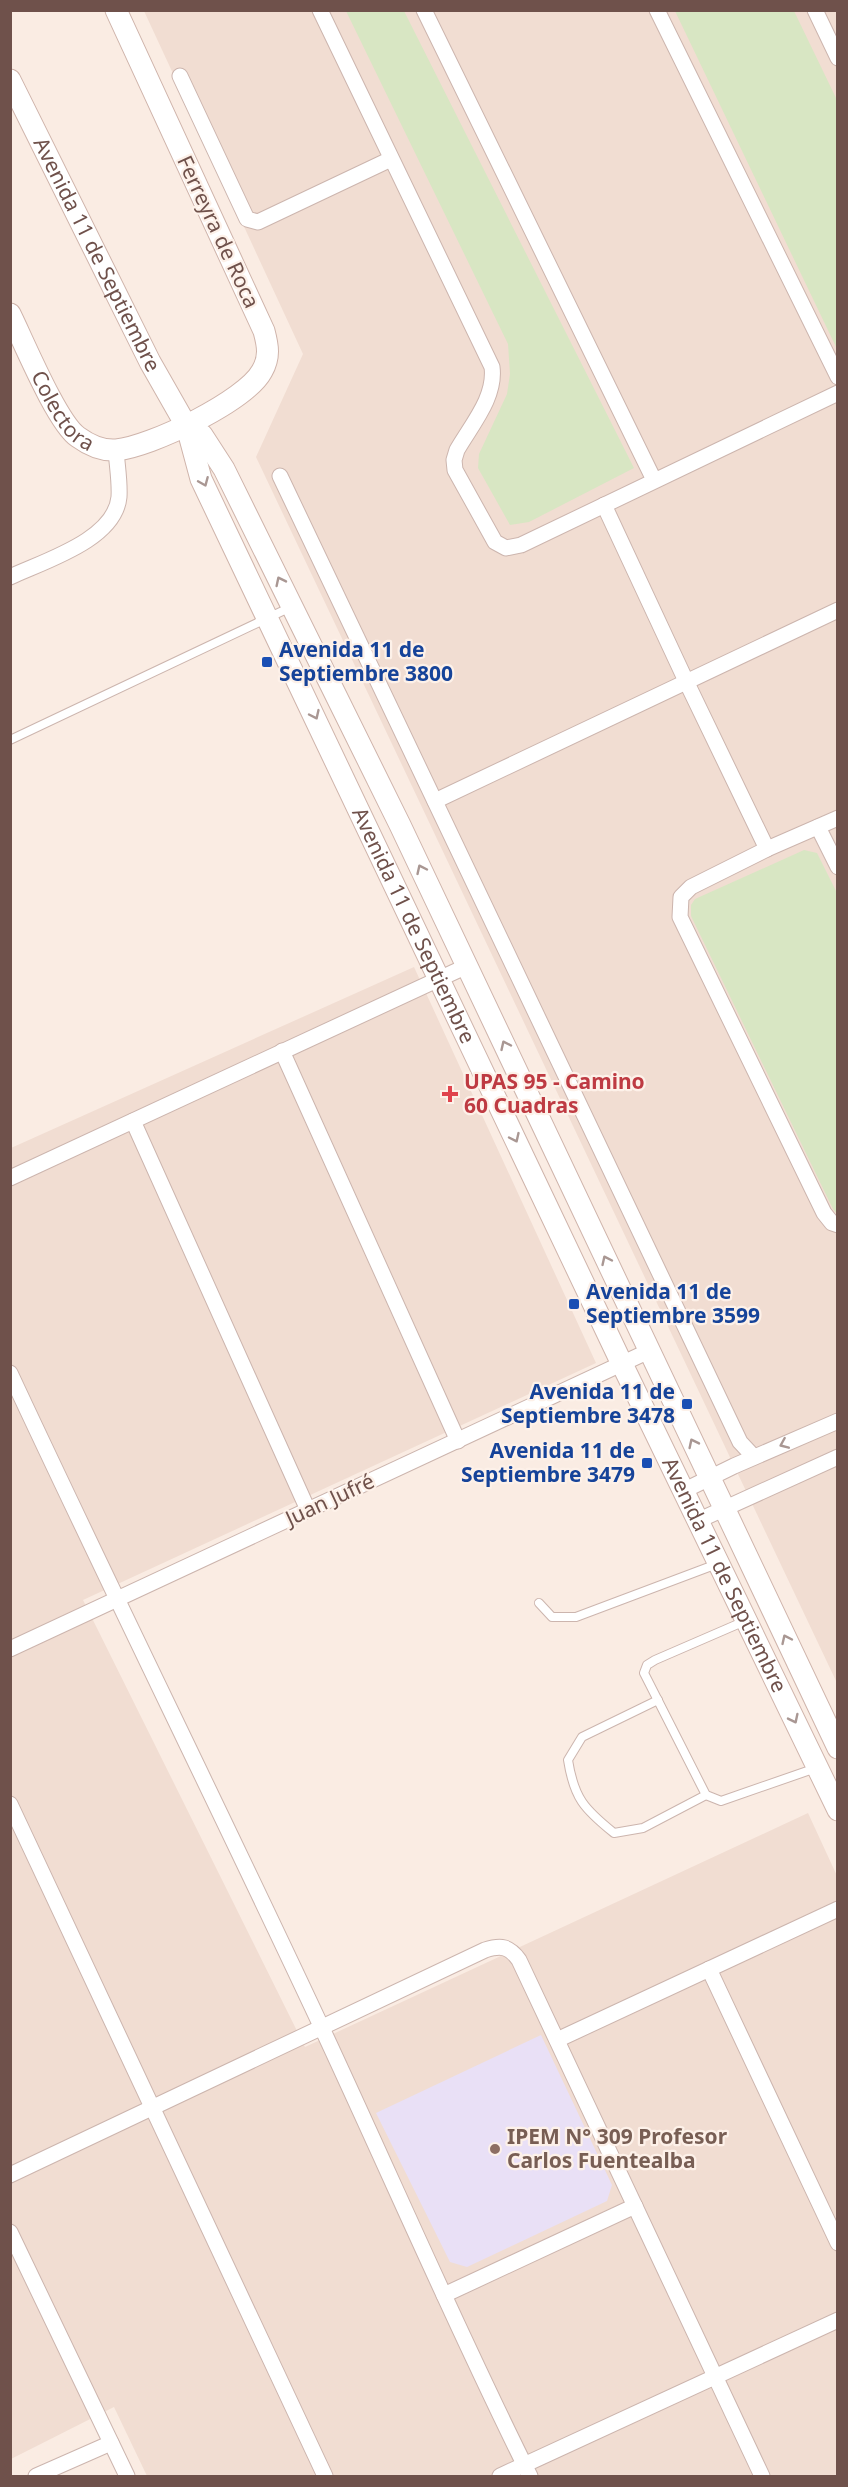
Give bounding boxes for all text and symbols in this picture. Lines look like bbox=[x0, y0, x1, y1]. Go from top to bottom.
street label: Avenida 11 de Septiembre bbox=[28, 132, 168, 376]
street label: Ferreyra de Roca bbox=[171, 151, 266, 312]
street label: Colectora bbox=[25, 365, 99, 457]
one-way arrow bbox=[197, 476, 209, 487]
one-way arrow bbox=[275, 577, 287, 588]
place label: Avenida 11 de Septiembre 3800 bbox=[279, 635, 453, 687]
marker: Avenida 11 de Septiembre 3800 bbox=[260, 655, 274, 669]
one-way arrow bbox=[308, 709, 320, 720]
street label: Avenida 11 de Septiembre bbox=[346, 803, 482, 1048]
one-way arrow bbox=[417, 865, 429, 876]
one-way arrow bbox=[500, 1041, 512, 1052]
place label: UPAS 95 - Camino 60 Cuadras bbox=[464, 1067, 645, 1119]
marker: UPAS 95 - Camino 60 Cuadras bbox=[441, 1085, 459, 1103]
one-way arrow bbox=[508, 1132, 520, 1143]
one-way arrow bbox=[602, 1255, 614, 1266]
place label: Avenida 11 de Septiembre 3599 bbox=[586, 1277, 760, 1329]
marker: Avenida 11 de Septiembre 3599 bbox=[567, 1297, 581, 1311]
place label: Avenida 11 de Septiembre 3478 bbox=[501, 1377, 675, 1429]
marker: Avenida 11 de Septiembre 3478 bbox=[680, 1397, 694, 1411]
place label: Avenida 11 de Septiembre 3479 bbox=[461, 1436, 635, 1488]
one-way arrow bbox=[779, 1437, 790, 1449]
one-way arrow bbox=[689, 1439, 701, 1450]
street label: Avenida 11 de Septiembre bbox=[656, 1452, 794, 1697]
marker: Avenida 11 de Septiembre 3479 bbox=[640, 1456, 654, 1470]
street label: Juan Jufré bbox=[279, 1466, 379, 1533]
one-way arrow bbox=[781, 1634, 793, 1645]
one-way arrow bbox=[786, 1713, 798, 1724]
place label: IPEM N° 309 Profesor Carlos Fuentealba bbox=[507, 2122, 728, 2174]
marker: IPEM N° 309 Profesor Carlos Fuentealba bbox=[488, 2142, 502, 2156]

